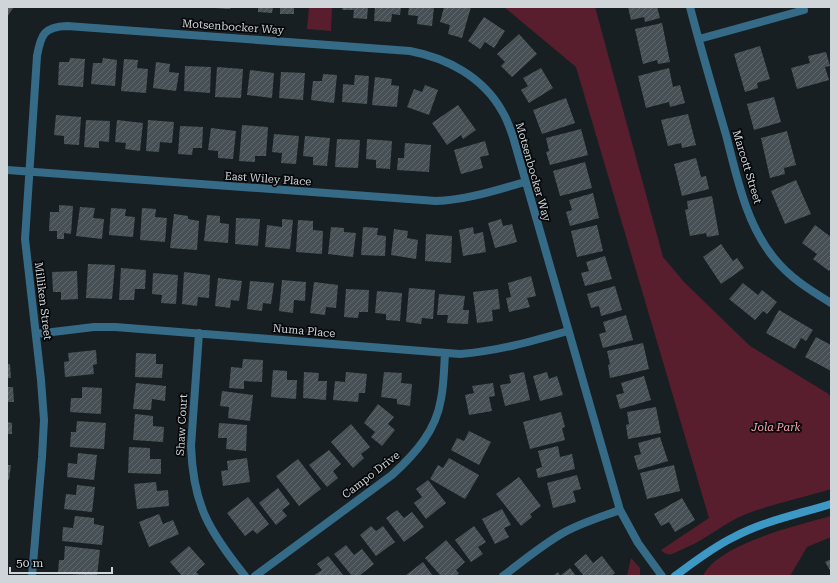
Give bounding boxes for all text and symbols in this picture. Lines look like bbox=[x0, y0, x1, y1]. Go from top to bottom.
street label: Motsenbocker Way bbox=[182, 17, 285, 37]
street label: Motsenbocker Way bbox=[513, 121, 553, 223]
street label: Marcott Street bbox=[730, 129, 764, 205]
street label: East Wiley Place bbox=[224, 169, 312, 189]
street label: Milliken Street bbox=[32, 261, 54, 341]
street label: Numa Place bbox=[272, 322, 336, 340]
street label: Shaw Court bbox=[174, 394, 190, 456]
park label: Jola Park bbox=[751, 421, 800, 434]
street label: Campo Drive bbox=[340, 449, 402, 501]
scale bar bbox=[10, 549, 112, 575]
text: 50 m bbox=[16, 556, 43, 570]

